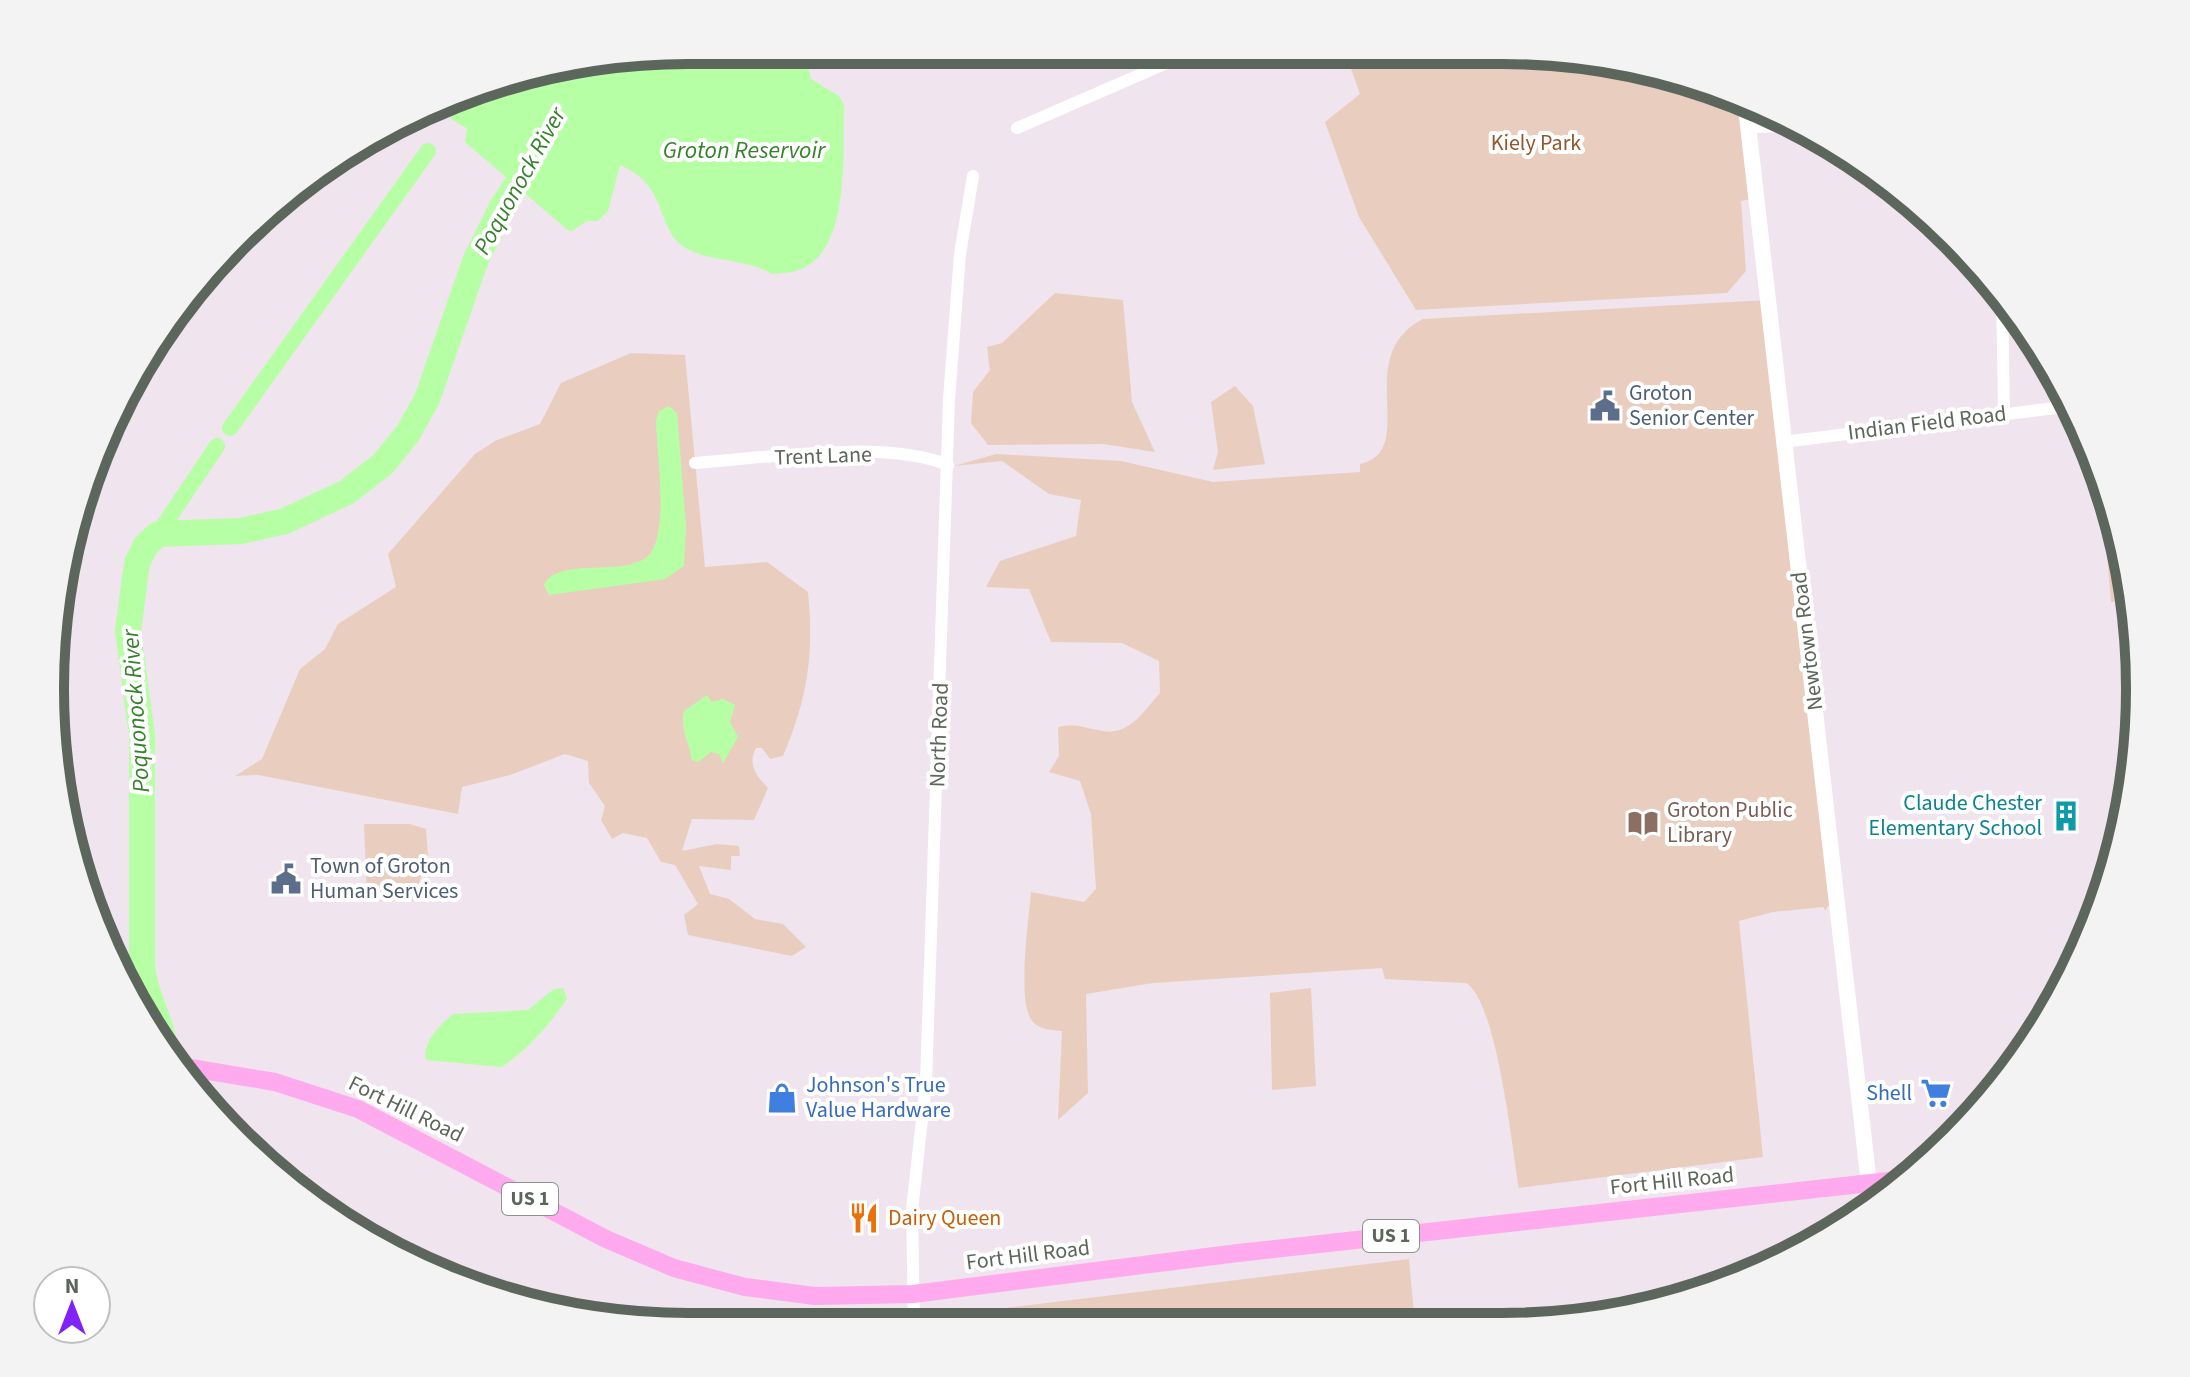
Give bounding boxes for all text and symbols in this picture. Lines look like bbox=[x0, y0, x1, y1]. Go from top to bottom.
water label: Poquonock River bbox=[465, 99, 576, 261]
park label: Kiely Park bbox=[1491, 127, 1581, 159]
water label: Groton Reservoir bbox=[663, 133, 827, 168]
place label: Groton Senior Center bbox=[1629, 377, 1755, 434]
public building icon: Groton Senior Center bbox=[1588, 389, 1622, 423]
street label: Indian Field Road bbox=[1846, 397, 2008, 449]
street label: Trent Lane bbox=[774, 438, 872, 474]
street label: Newtown Road bbox=[1783, 570, 1831, 712]
water label: Poquonock River bbox=[113, 626, 159, 794]
street label: North Road bbox=[921, 682, 957, 788]
place label: Claude Chester Elementary School bbox=[1869, 787, 2042, 844]
place label: Groton Public Library bbox=[1667, 794, 1793, 851]
building icon: Claude Chester Elementary School bbox=[2049, 799, 2083, 833]
library icon: Groton Public Library bbox=[1626, 806, 1660, 840]
place label: Town of Groton Human Services bbox=[310, 850, 458, 907]
public building icon: Town of Groton Human Services bbox=[269, 862, 303, 896]
street label: Fort Hill Road bbox=[343, 1067, 469, 1151]
place label: Johnson's True Value Hardware bbox=[806, 1069, 951, 1126]
supermarket icon: Shell bbox=[1919, 1076, 1953, 1110]
place label: Shell bbox=[1866, 1077, 1912, 1109]
shop icon: Johnson's True Value Hardware bbox=[765, 1081, 799, 1115]
street label: Fort Hill Road bbox=[1608, 1159, 1736, 1203]
road number: US 1 bbox=[502, 1183, 558, 1215]
restaurant icon: Dairy Queen bbox=[847, 1201, 881, 1235]
place label: Dairy Queen bbox=[888, 1202, 1001, 1234]
road number: US 1 bbox=[1363, 1220, 1419, 1252]
street label: Fort Hill Road bbox=[964, 1232, 1092, 1278]
north arrow bbox=[32, 1265, 112, 1345]
text: N bbox=[65, 1270, 79, 1302]

